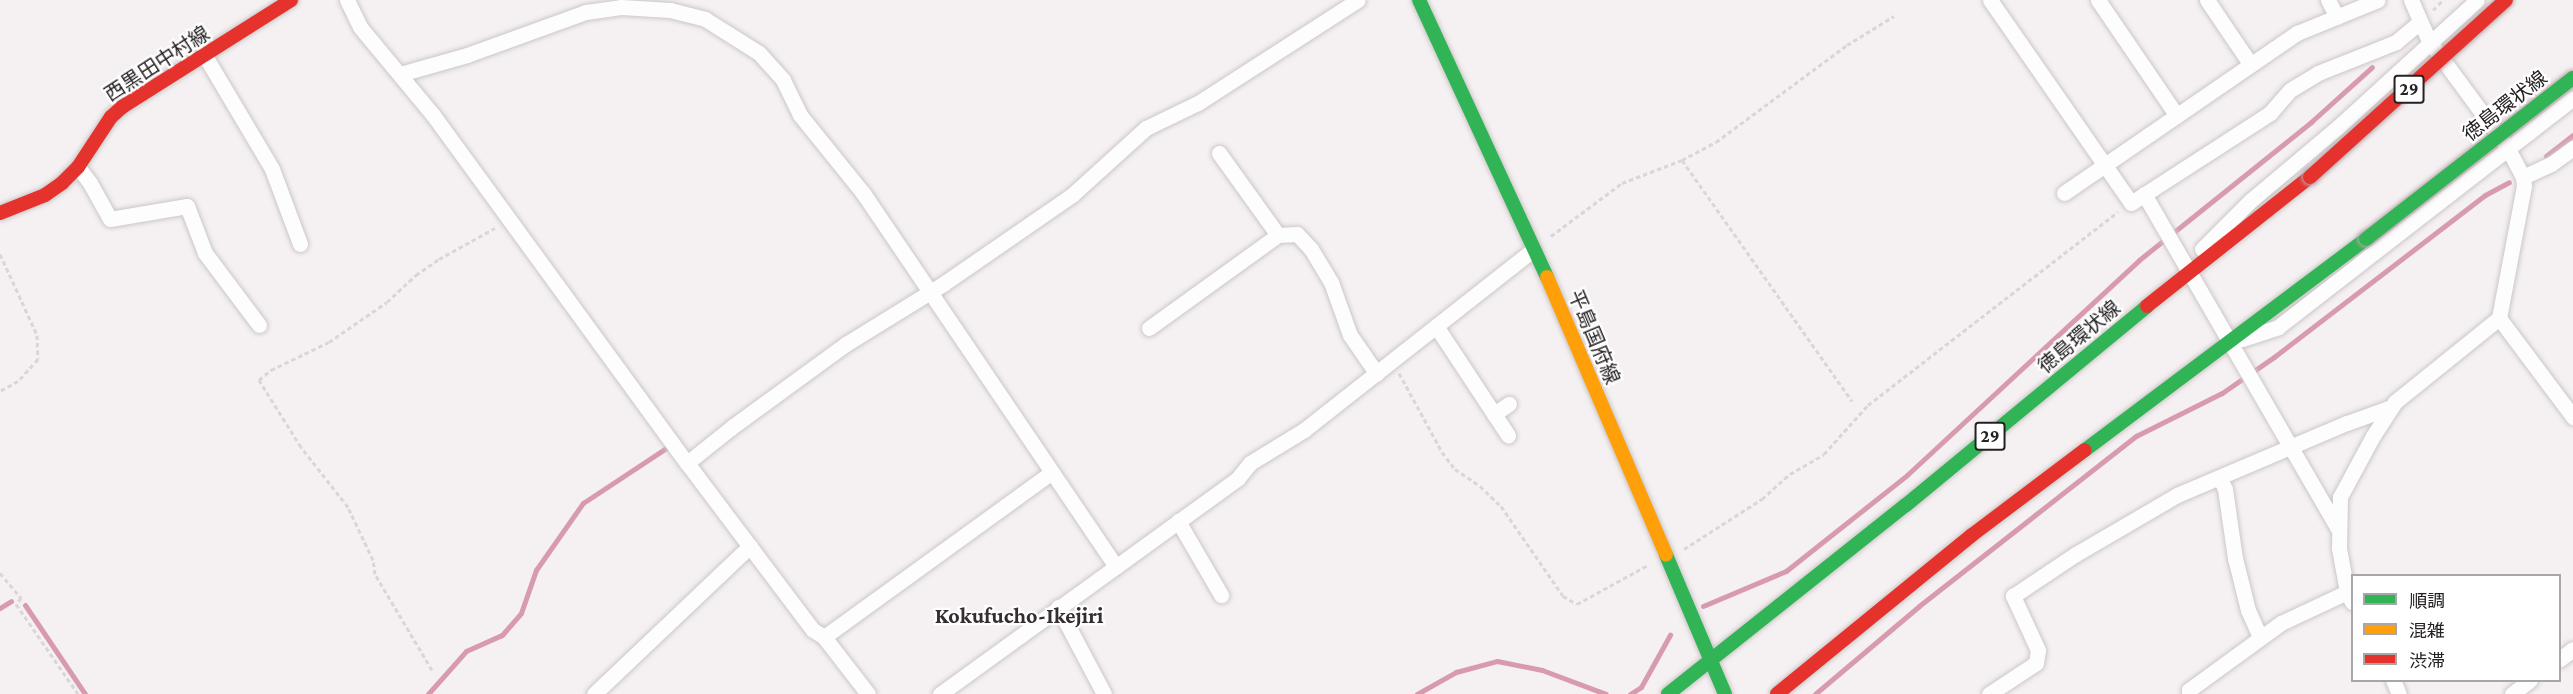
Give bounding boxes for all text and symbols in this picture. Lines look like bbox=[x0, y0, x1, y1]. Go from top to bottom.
street label: 西黒田中村線 bbox=[100, 21, 214, 107]
street label: 徳島環状線 bbox=[2458, 66, 2552, 146]
road number: 29 bbox=[2392, 74, 2426, 104]
street label: 平島国府線 bbox=[1563, 286, 1625, 388]
street label: 徳島環状線 bbox=[2033, 296, 2125, 378]
road number: 29 bbox=[1974, 421, 2006, 451]
legend bbox=[2351, 574, 2561, 682]
text: 順調 bbox=[2409, 591, 2445, 611]
district label: Kokufucho-Ikejiri bbox=[935, 603, 1103, 629]
text: 混雑 bbox=[2409, 621, 2445, 641]
text: 渋滞 bbox=[2409, 651, 2445, 671]

